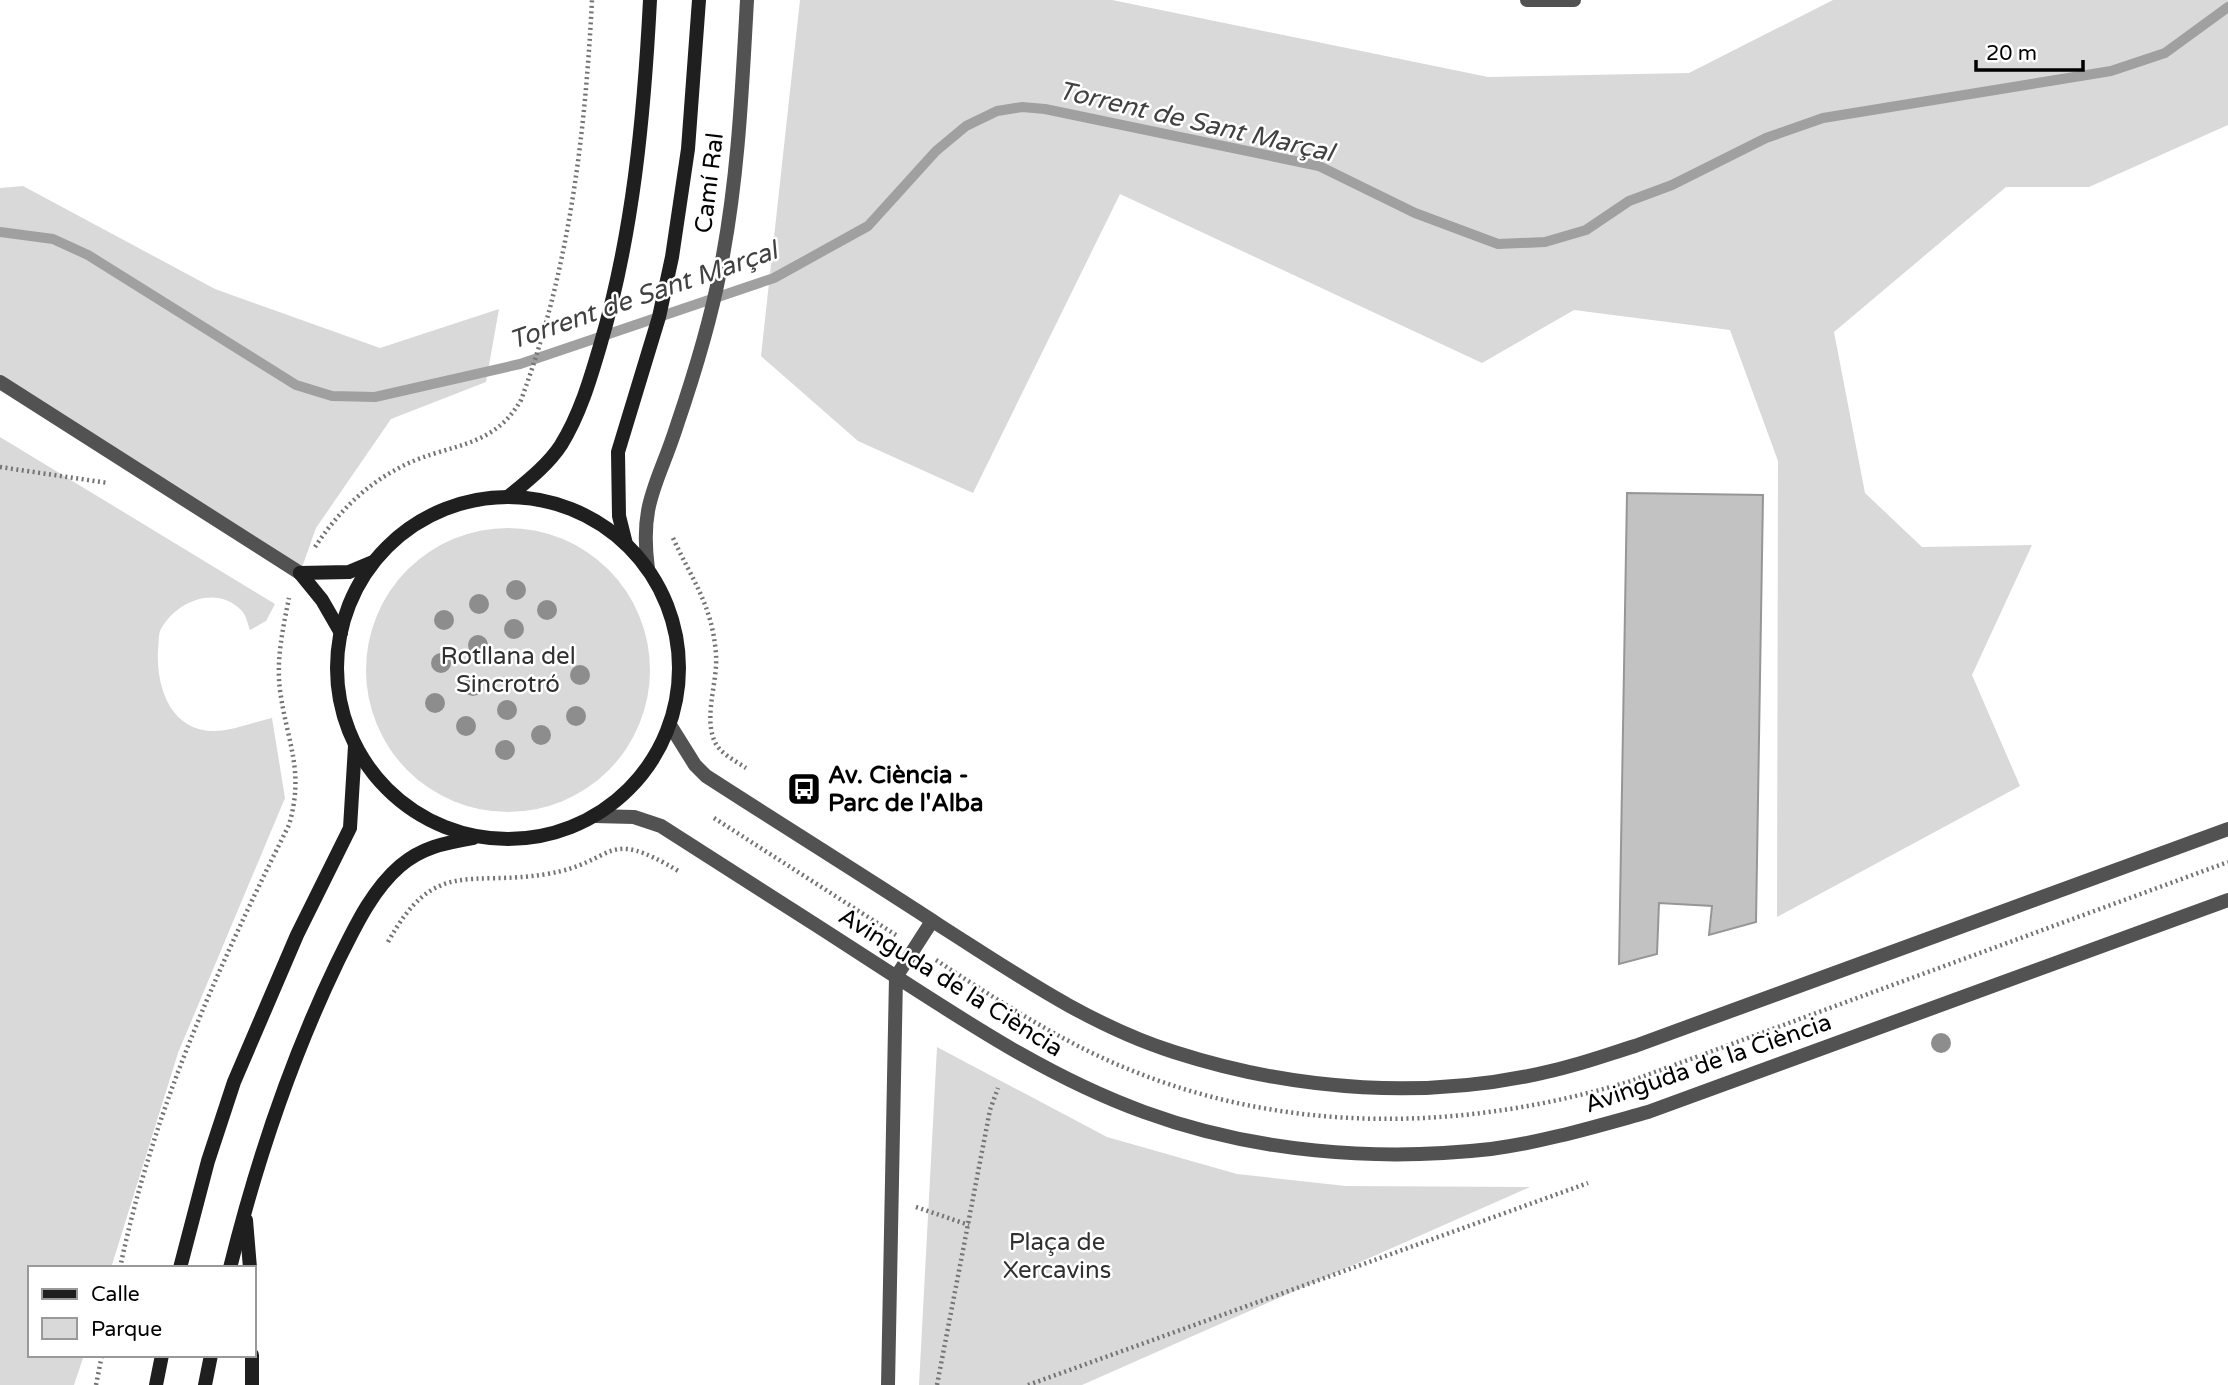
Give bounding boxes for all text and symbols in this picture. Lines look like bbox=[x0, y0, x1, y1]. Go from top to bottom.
scale bar bbox=[1976, 28, 2083, 72]
text: 20 m bbox=[1986, 41, 2037, 66]
water label: Torrent de Sant Marçal bbox=[1055, 75, 1340, 169]
street label: Camí Ral bbox=[689, 131, 730, 235]
water label: Torrent de Sant Marçal bbox=[505, 234, 785, 356]
park label: Rotllana del Sincrotró bbox=[440, 642, 576, 699]
place label: Av. Ciència - Parc de l'Alba bbox=[828, 761, 984, 818]
bus stop icon: Av. Ciència - Parc de l'Alba bbox=[785, 770, 823, 808]
street label: Avinguda de la Ciència bbox=[833, 902, 1068, 1063]
street label: Avinguda de la Ciència bbox=[1581, 1008, 1835, 1119]
park label: Plaça de Xercavins bbox=[1003, 1228, 1111, 1285]
legend bbox=[28, 1266, 256, 1357]
text: Calle bbox=[91, 1282, 140, 1307]
text: Parque bbox=[91, 1317, 162, 1342]

